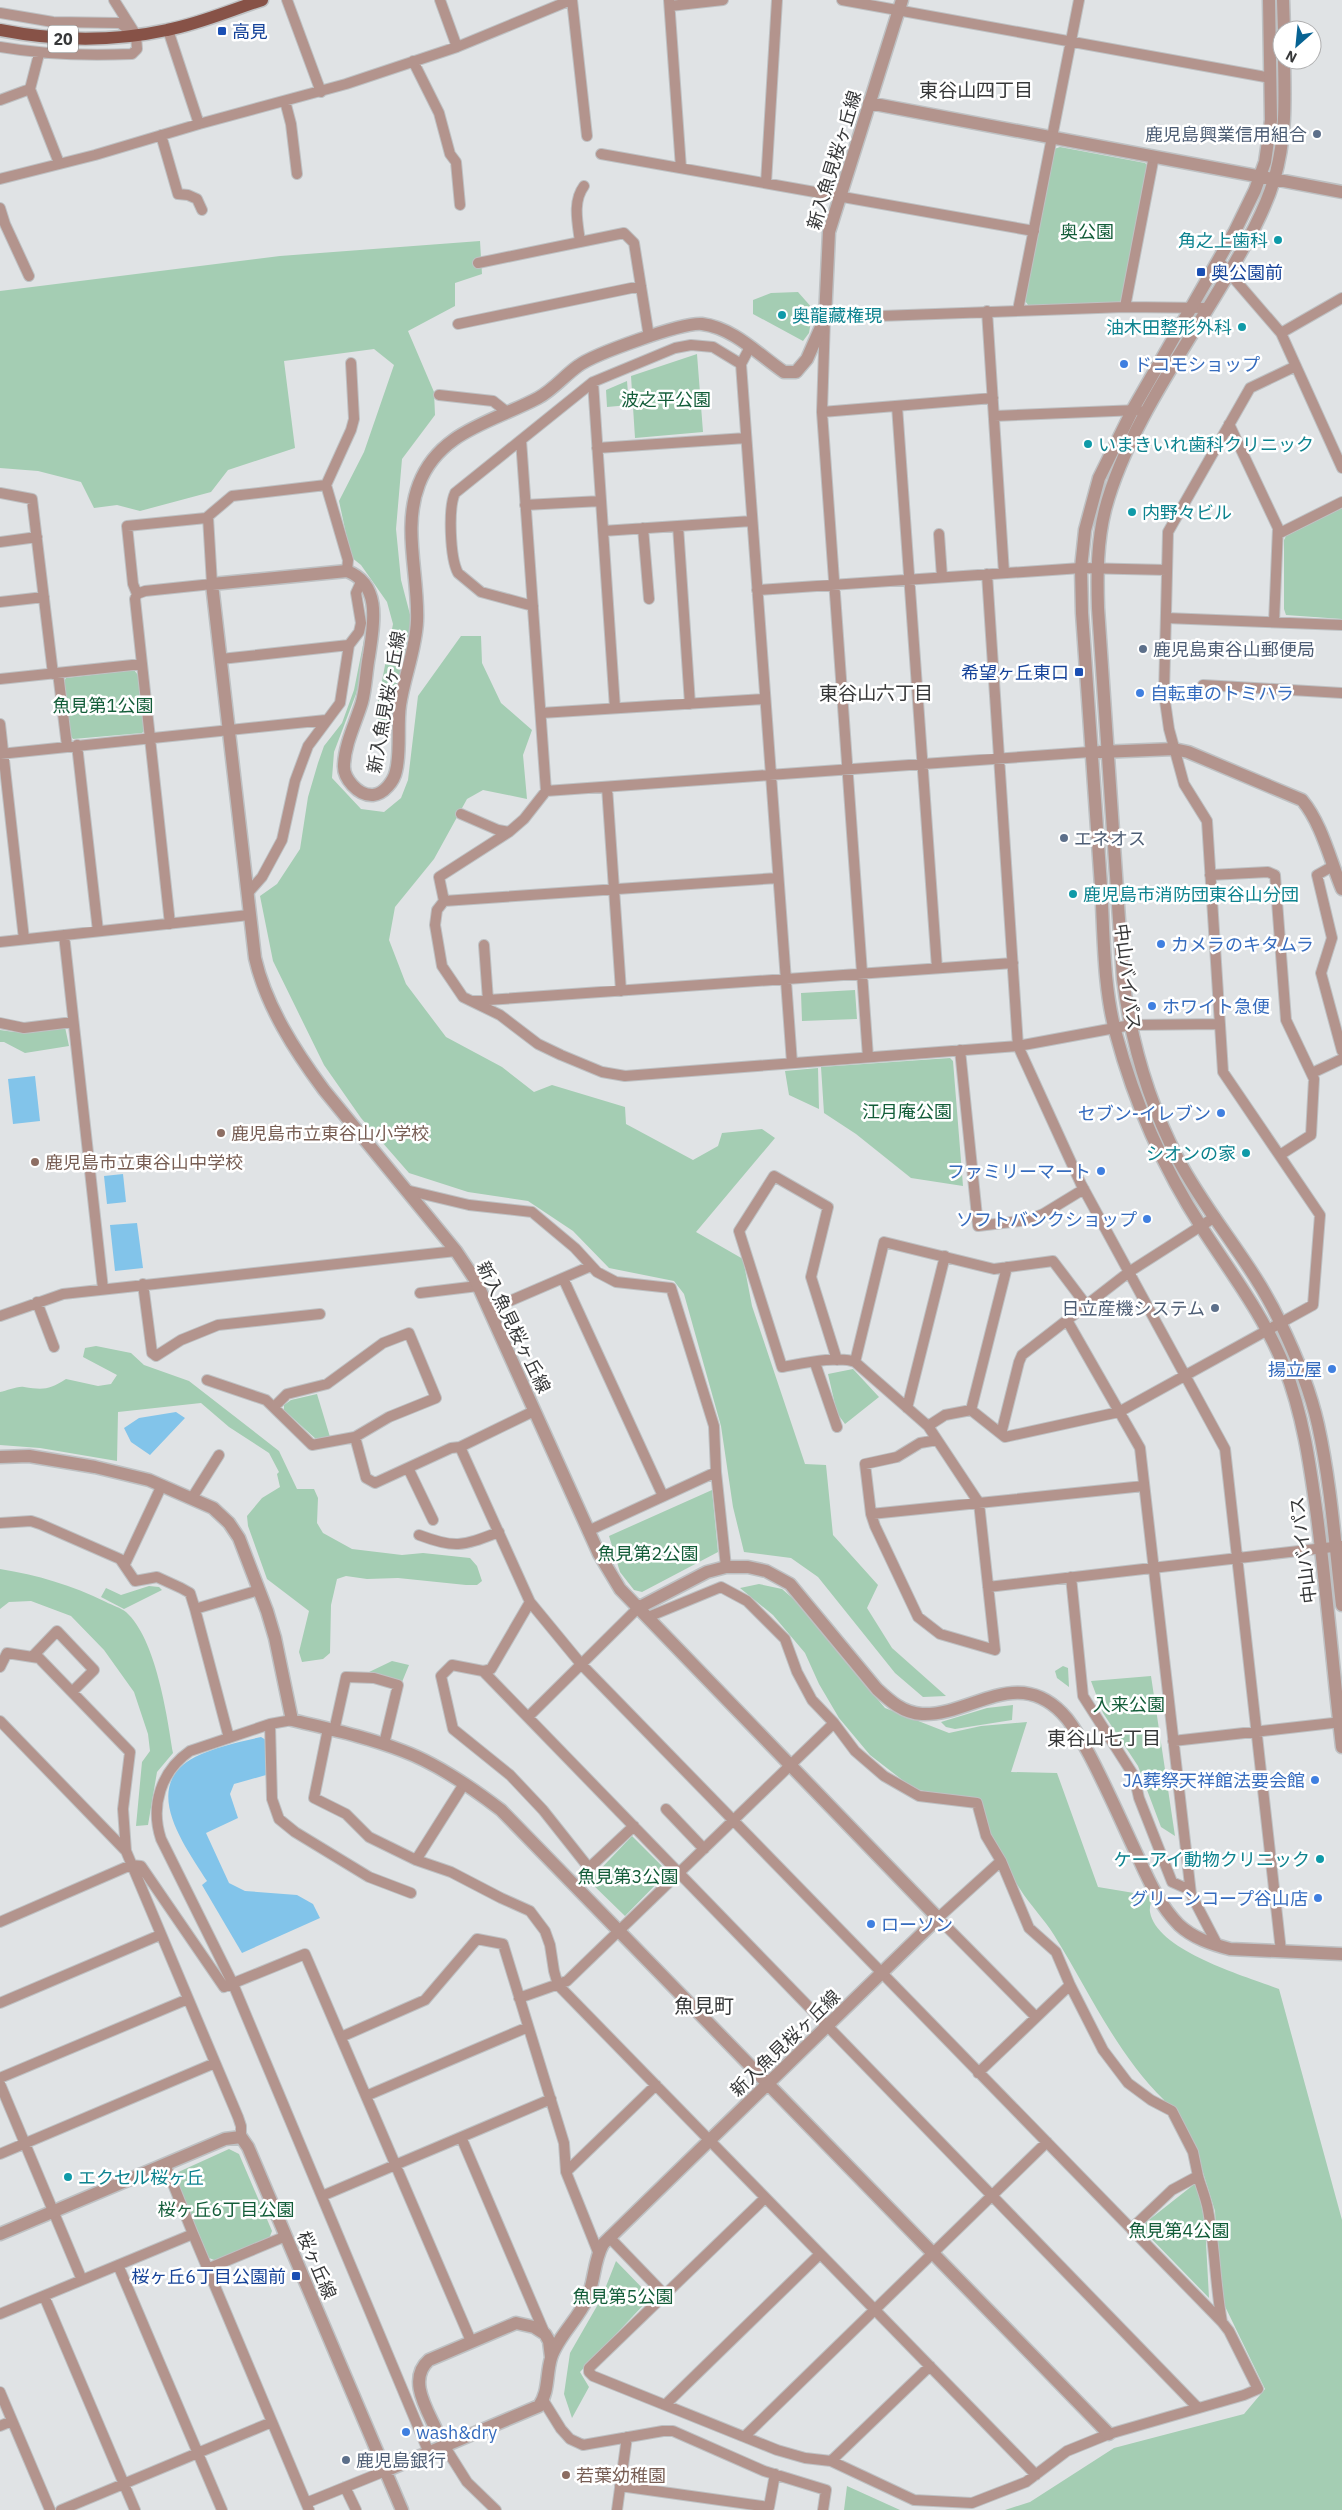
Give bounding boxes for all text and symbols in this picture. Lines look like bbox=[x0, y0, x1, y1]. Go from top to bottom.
place label: 高見 bbox=[232, 20, 268, 43]
north arrow bbox=[1272, 20, 1322, 70]
marker: 高見 bbox=[216, 25, 228, 37]
road number: 20 bbox=[48, 26, 78, 52]
text: N bbox=[1282, 46, 1300, 67]
district label: 東谷山四丁目 bbox=[919, 78, 1033, 102]
street label: 新入魚見桜ヶ丘線 bbox=[802, 88, 866, 232]
place label: 鹿児島興業信用組合 bbox=[1145, 123, 1307, 146]
marker: 鹿児島興業信用組合 bbox=[1311, 128, 1323, 140]
park label: 奥公園 bbox=[1060, 220, 1114, 243]
place label: 角之上歯科 bbox=[1178, 229, 1268, 252]
marker: 角之上歯科 bbox=[1272, 234, 1284, 246]
place label: 奥公園前 bbox=[1211, 261, 1283, 284]
marker: 奥公園前 bbox=[1195, 266, 1207, 278]
place label: 奥龍藏権現 bbox=[792, 304, 882, 327]
marker: 奥龍藏権現 bbox=[776, 309, 788, 321]
place label: 油木田整形外科 bbox=[1106, 316, 1232, 339]
marker: 油木田整形外科 bbox=[1236, 321, 1248, 333]
place label: ドコモショップ bbox=[1134, 353, 1260, 376]
marker: ドコモショップ bbox=[1118, 358, 1130, 370]
park label: 波之平公園 bbox=[621, 388, 711, 411]
place label: いまきいれ歯科クリニック bbox=[1098, 433, 1314, 456]
marker: いまきいれ歯科クリニック bbox=[1082, 438, 1094, 450]
place label: 内野々ビル bbox=[1142, 501, 1232, 524]
marker: 内野々ビル bbox=[1126, 506, 1138, 518]
street label: 新入魚見桜ヶ丘線 bbox=[362, 629, 410, 775]
place label: 鹿児島東谷山郵便局 bbox=[1153, 638, 1315, 661]
marker: 鹿児島東谷山郵便局 bbox=[1137, 643, 1149, 655]
place label: 希望ヶ丘東口 bbox=[961, 661, 1069, 684]
marker: 希望ヶ丘東口 bbox=[1073, 666, 1085, 678]
district label: 東谷山六丁目 bbox=[819, 681, 933, 705]
place label: 自転車のトミハラ bbox=[1150, 682, 1294, 705]
marker: 自転車のトミハラ bbox=[1134, 687, 1146, 699]
park label: 魚見第1公園 bbox=[53, 694, 153, 717]
place label: エネオス bbox=[1074, 827, 1146, 850]
marker: エネオス bbox=[1058, 832, 1070, 844]
place label: 鹿児島市消防団東谷山分団 bbox=[1083, 883, 1299, 906]
marker: 鹿児島市消防団東谷山分団 bbox=[1067, 888, 1079, 900]
street label: 中山バイパス bbox=[1110, 922, 1146, 1032]
place label: カメラのキタムラ bbox=[1171, 933, 1314, 956]
marker: カメラのキタムラ bbox=[1155, 938, 1167, 950]
place label: ホワイト急便 bbox=[1162, 995, 1270, 1018]
marker: ホワイト急便 bbox=[1146, 1000, 1158, 1012]
park label: 江月庵公園 bbox=[862, 1100, 952, 1123]
place label: セブン-イレブン bbox=[1078, 1102, 1211, 1125]
marker: セブン-イレブン bbox=[1215, 1107, 1227, 1119]
place label: 鹿児島市立東谷山小学校 bbox=[231, 1122, 429, 1145]
marker: 鹿児島市立東谷山小学校 bbox=[215, 1127, 227, 1139]
place label: シオンの家 bbox=[1146, 1142, 1236, 1165]
marker: シオンの家 bbox=[1240, 1147, 1252, 1159]
place label: 鹿児島市立東谷山中学校 bbox=[45, 1151, 243, 1174]
marker: 鹿児島市立東谷山中学校 bbox=[29, 1156, 41, 1168]
place label: ファミリーマート bbox=[947, 1160, 1091, 1183]
marker: ファミリーマート bbox=[1095, 1165, 1107, 1177]
place label: ソフトバンクショップ bbox=[956, 1208, 1137, 1231]
marker: ソフトバンクショップ bbox=[1141, 1213, 1153, 1225]
street label: 新入魚見桜ヶ丘線 bbox=[472, 1257, 556, 1397]
place label: 日立産機システム bbox=[1062, 1297, 1205, 1320]
marker: 日立産機システム bbox=[1209, 1302, 1221, 1314]
place label: 揚立屋 bbox=[1268, 1358, 1322, 1381]
marker: 揚立屋 bbox=[1326, 1363, 1338, 1375]
street label: 中山バイパス bbox=[1285, 1495, 1321, 1605]
park label: 魚見第2公園 bbox=[598, 1542, 698, 1565]
park label: 入来公園 bbox=[1093, 1693, 1165, 1716]
district label: 東谷山七丁目 bbox=[1047, 1726, 1161, 1750]
place label: JA葬祭天祥館法要会館 bbox=[1122, 1769, 1305, 1792]
marker: JA葬祭天祥館法要会館 bbox=[1309, 1774, 1321, 1786]
place label: ケーアイ動物クリニック bbox=[1114, 1848, 1310, 1871]
marker: ケーアイ動物クリニック bbox=[1314, 1853, 1326, 1865]
park label: 魚見第3公園 bbox=[578, 1865, 678, 1888]
place label: グリーンコープ谷山店 bbox=[1130, 1887, 1308, 1910]
marker: グリーンコープ谷山店 bbox=[1312, 1892, 1324, 1904]
place label: ローソン bbox=[881, 1913, 953, 1936]
marker: ローソン bbox=[865, 1918, 877, 1930]
street label: 新入魚見桜ヶ丘線 bbox=[725, 1985, 845, 2101]
district label: 魚見町 bbox=[674, 1992, 734, 2019]
place label: エクセル桜ヶ丘 bbox=[78, 2166, 204, 2189]
marker: エクセル桜ヶ丘 bbox=[62, 2171, 74, 2183]
park label: 桜ヶ丘6丁目公園 bbox=[158, 2198, 294, 2221]
park label: 魚見第4公園 bbox=[1129, 2219, 1229, 2242]
street label: 桜ヶ丘線 bbox=[292, 2227, 342, 2303]
place label: 桜ヶ丘6丁目公園前 bbox=[131, 2265, 286, 2288]
marker: 桜ヶ丘6丁目公園前 bbox=[290, 2270, 302, 2282]
park label: 魚見第5公園 bbox=[573, 2285, 673, 2308]
place label: wash&dry bbox=[416, 2421, 497, 2444]
marker: wash&dry bbox=[400, 2426, 412, 2438]
place label: 鹿児島銀行 bbox=[356, 2449, 446, 2472]
marker: 鹿児島銀行 bbox=[340, 2454, 352, 2466]
place label: 若葉幼稚園 bbox=[576, 2464, 666, 2487]
marker: 若葉幼稚園 bbox=[560, 2469, 572, 2481]

